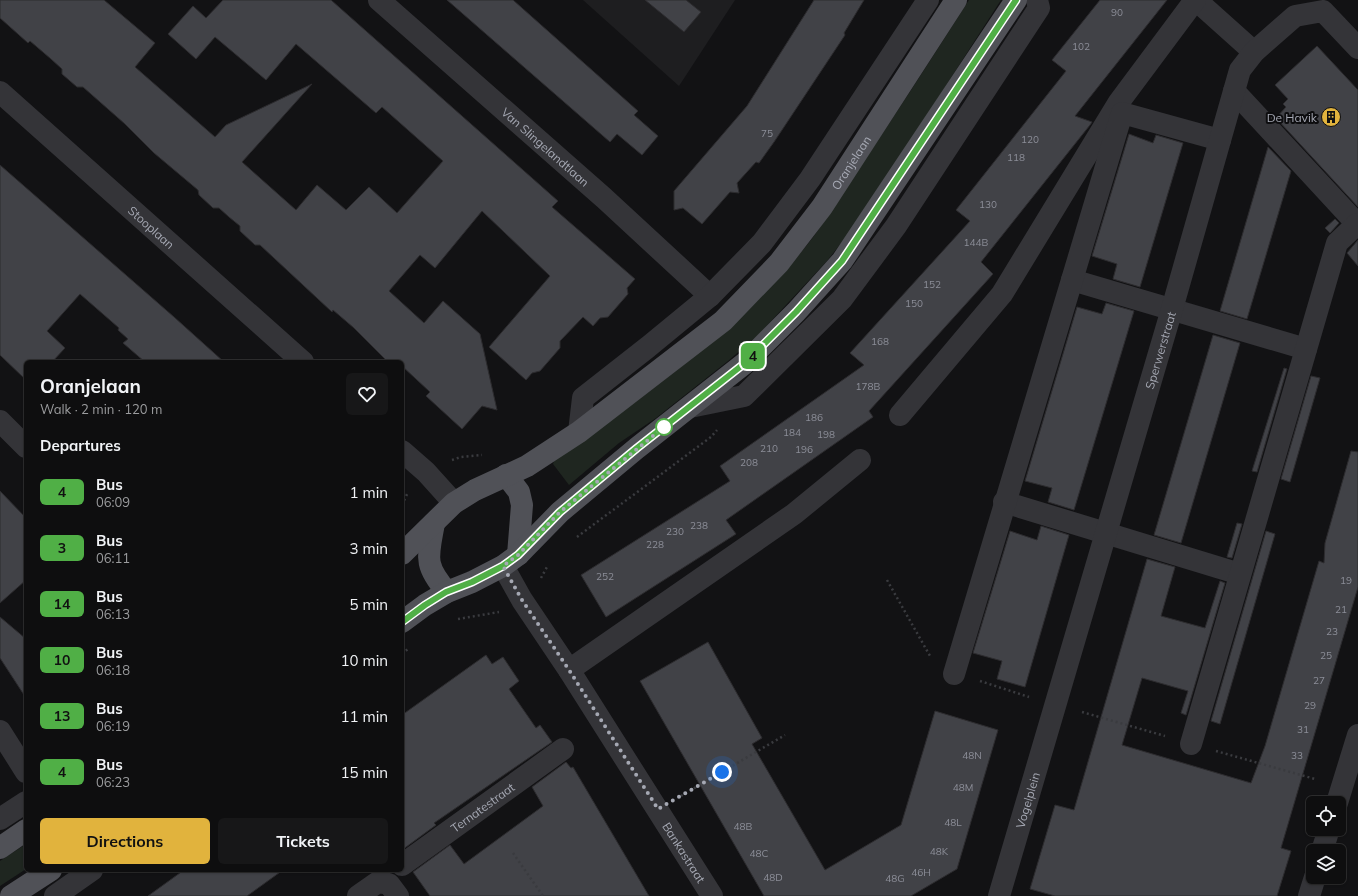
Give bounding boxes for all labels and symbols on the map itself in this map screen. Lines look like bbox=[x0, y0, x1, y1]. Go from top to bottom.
house number: 90 bbox=[1111, 6, 1123, 19]
house number: 102 bbox=[1072, 40, 1090, 53]
street label: Van Slingelandtlaan bbox=[499, 104, 593, 189]
building icon: De Havik bbox=[1320, 106, 1342, 128]
place label: De Havik bbox=[1267, 110, 1318, 125]
house number: 75 bbox=[761, 127, 773, 140]
street label: Oranjelaan bbox=[828, 133, 874, 192]
house number: 120 bbox=[1021, 133, 1039, 146]
house number: 118 bbox=[1007, 151, 1025, 164]
house number: 130 bbox=[979, 198, 997, 211]
street label: Stooplaan bbox=[125, 203, 178, 252]
house number: 144B bbox=[964, 236, 989, 249]
house number: 152 bbox=[923, 278, 941, 291]
house number: 150 bbox=[905, 297, 923, 310]
street label: Sperwerstraat bbox=[1141, 310, 1178, 391]
house number: 168 bbox=[871, 335, 889, 348]
line badge: 4 bbox=[740, 343, 766, 369]
house number: 178B bbox=[856, 380, 881, 393]
house number: 186 bbox=[805, 411, 823, 424]
unlabelled marker bbox=[655, 418, 673, 436]
house number: 184 bbox=[783, 426, 801, 439]
house number: 198 bbox=[817, 428, 835, 441]
house number: 210 bbox=[760, 442, 778, 455]
house number: 196 bbox=[795, 443, 813, 456]
house number: 208 bbox=[740, 456, 758, 469]
house number: 238 bbox=[690, 519, 708, 532]
house number: 230 bbox=[666, 525, 684, 538]
house number: 228 bbox=[646, 538, 664, 551]
house number: 252 bbox=[596, 570, 614, 583]
house number: 19 bbox=[1340, 574, 1352, 587]
house number: 21 bbox=[1335, 603, 1347, 616]
house number: 23 bbox=[1326, 625, 1338, 638]
house number: 25 bbox=[1320, 649, 1332, 662]
house number: 27 bbox=[1313, 674, 1325, 687]
house number: 29 bbox=[1304, 699, 1316, 712]
house number: 31 bbox=[1297, 723, 1309, 736]
house number: 48N bbox=[962, 749, 982, 762]
house number: 33 bbox=[1291, 749, 1303, 762]
your location bbox=[712, 762, 732, 782]
street label: Vogelplein bbox=[1012, 770, 1043, 830]
street label: Ternatestraat bbox=[447, 779, 517, 835]
house number: 48M bbox=[953, 781, 973, 794]
house number: 48L bbox=[944, 816, 962, 829]
street label: Bankastraat bbox=[660, 819, 709, 885]
house number: 48B bbox=[734, 820, 753, 833]
house number: 48K bbox=[930, 845, 949, 858]
house number: 48C bbox=[750, 847, 769, 860]
house number: 46H bbox=[911, 866, 931, 879]
house number: 48D bbox=[763, 871, 783, 884]
house number: 48G bbox=[885, 872, 905, 885]

